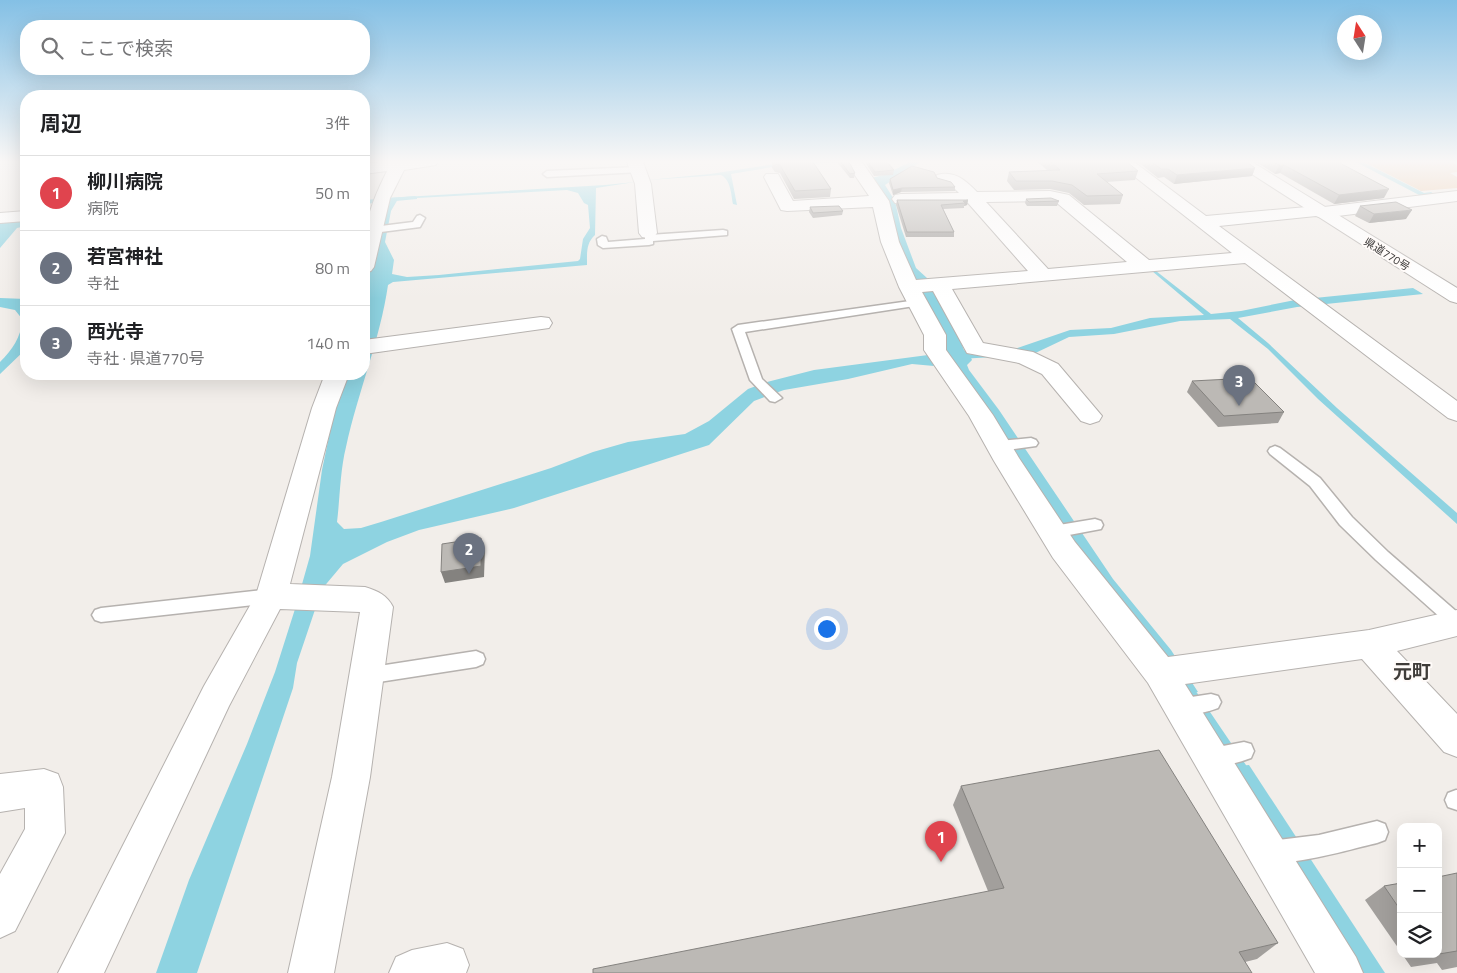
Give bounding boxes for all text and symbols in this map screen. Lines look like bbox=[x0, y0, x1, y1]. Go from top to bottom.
north arrow bbox=[1337, 15, 1382, 60]
search box bbox=[20, 20, 370, 75]
text: ここで検索 bbox=[78, 33, 173, 62]
icon: search bbox=[38, 34, 66, 62]
text: 周辺 bbox=[40, 107, 82, 139]
text: 3件 bbox=[325, 111, 350, 135]
text: 柳川病院 bbox=[87, 166, 163, 195]
text: 1 bbox=[52, 181, 60, 205]
text: 50 m bbox=[315, 181, 350, 205]
text: 病院 bbox=[87, 196, 119, 220]
street label: 県道770号 bbox=[1361, 234, 1413, 274]
text: 若宮神社 bbox=[87, 241, 163, 270]
text: 2 bbox=[52, 256, 60, 280]
text: 80 m bbox=[315, 256, 350, 280]
text: 寺社 bbox=[87, 271, 119, 295]
text: 西光寺 bbox=[87, 316, 144, 345]
text: 3 bbox=[52, 331, 60, 355]
text: 140 m bbox=[306, 331, 350, 355]
text: 寺社 · 県道770号 bbox=[87, 346, 204, 370]
pin: 3 bbox=[1223, 365, 1255, 406]
pin: 2 bbox=[453, 533, 485, 574]
your location bbox=[814, 616, 840, 642]
district label: 元町 bbox=[1393, 656, 1431, 685]
pin: 1 bbox=[925, 821, 957, 862]
map controls bbox=[1397, 823, 1442, 958]
button: + bbox=[1397, 823, 1442, 868]
button: − bbox=[1397, 868, 1442, 913]
button: layers bbox=[1397, 913, 1442, 958]

